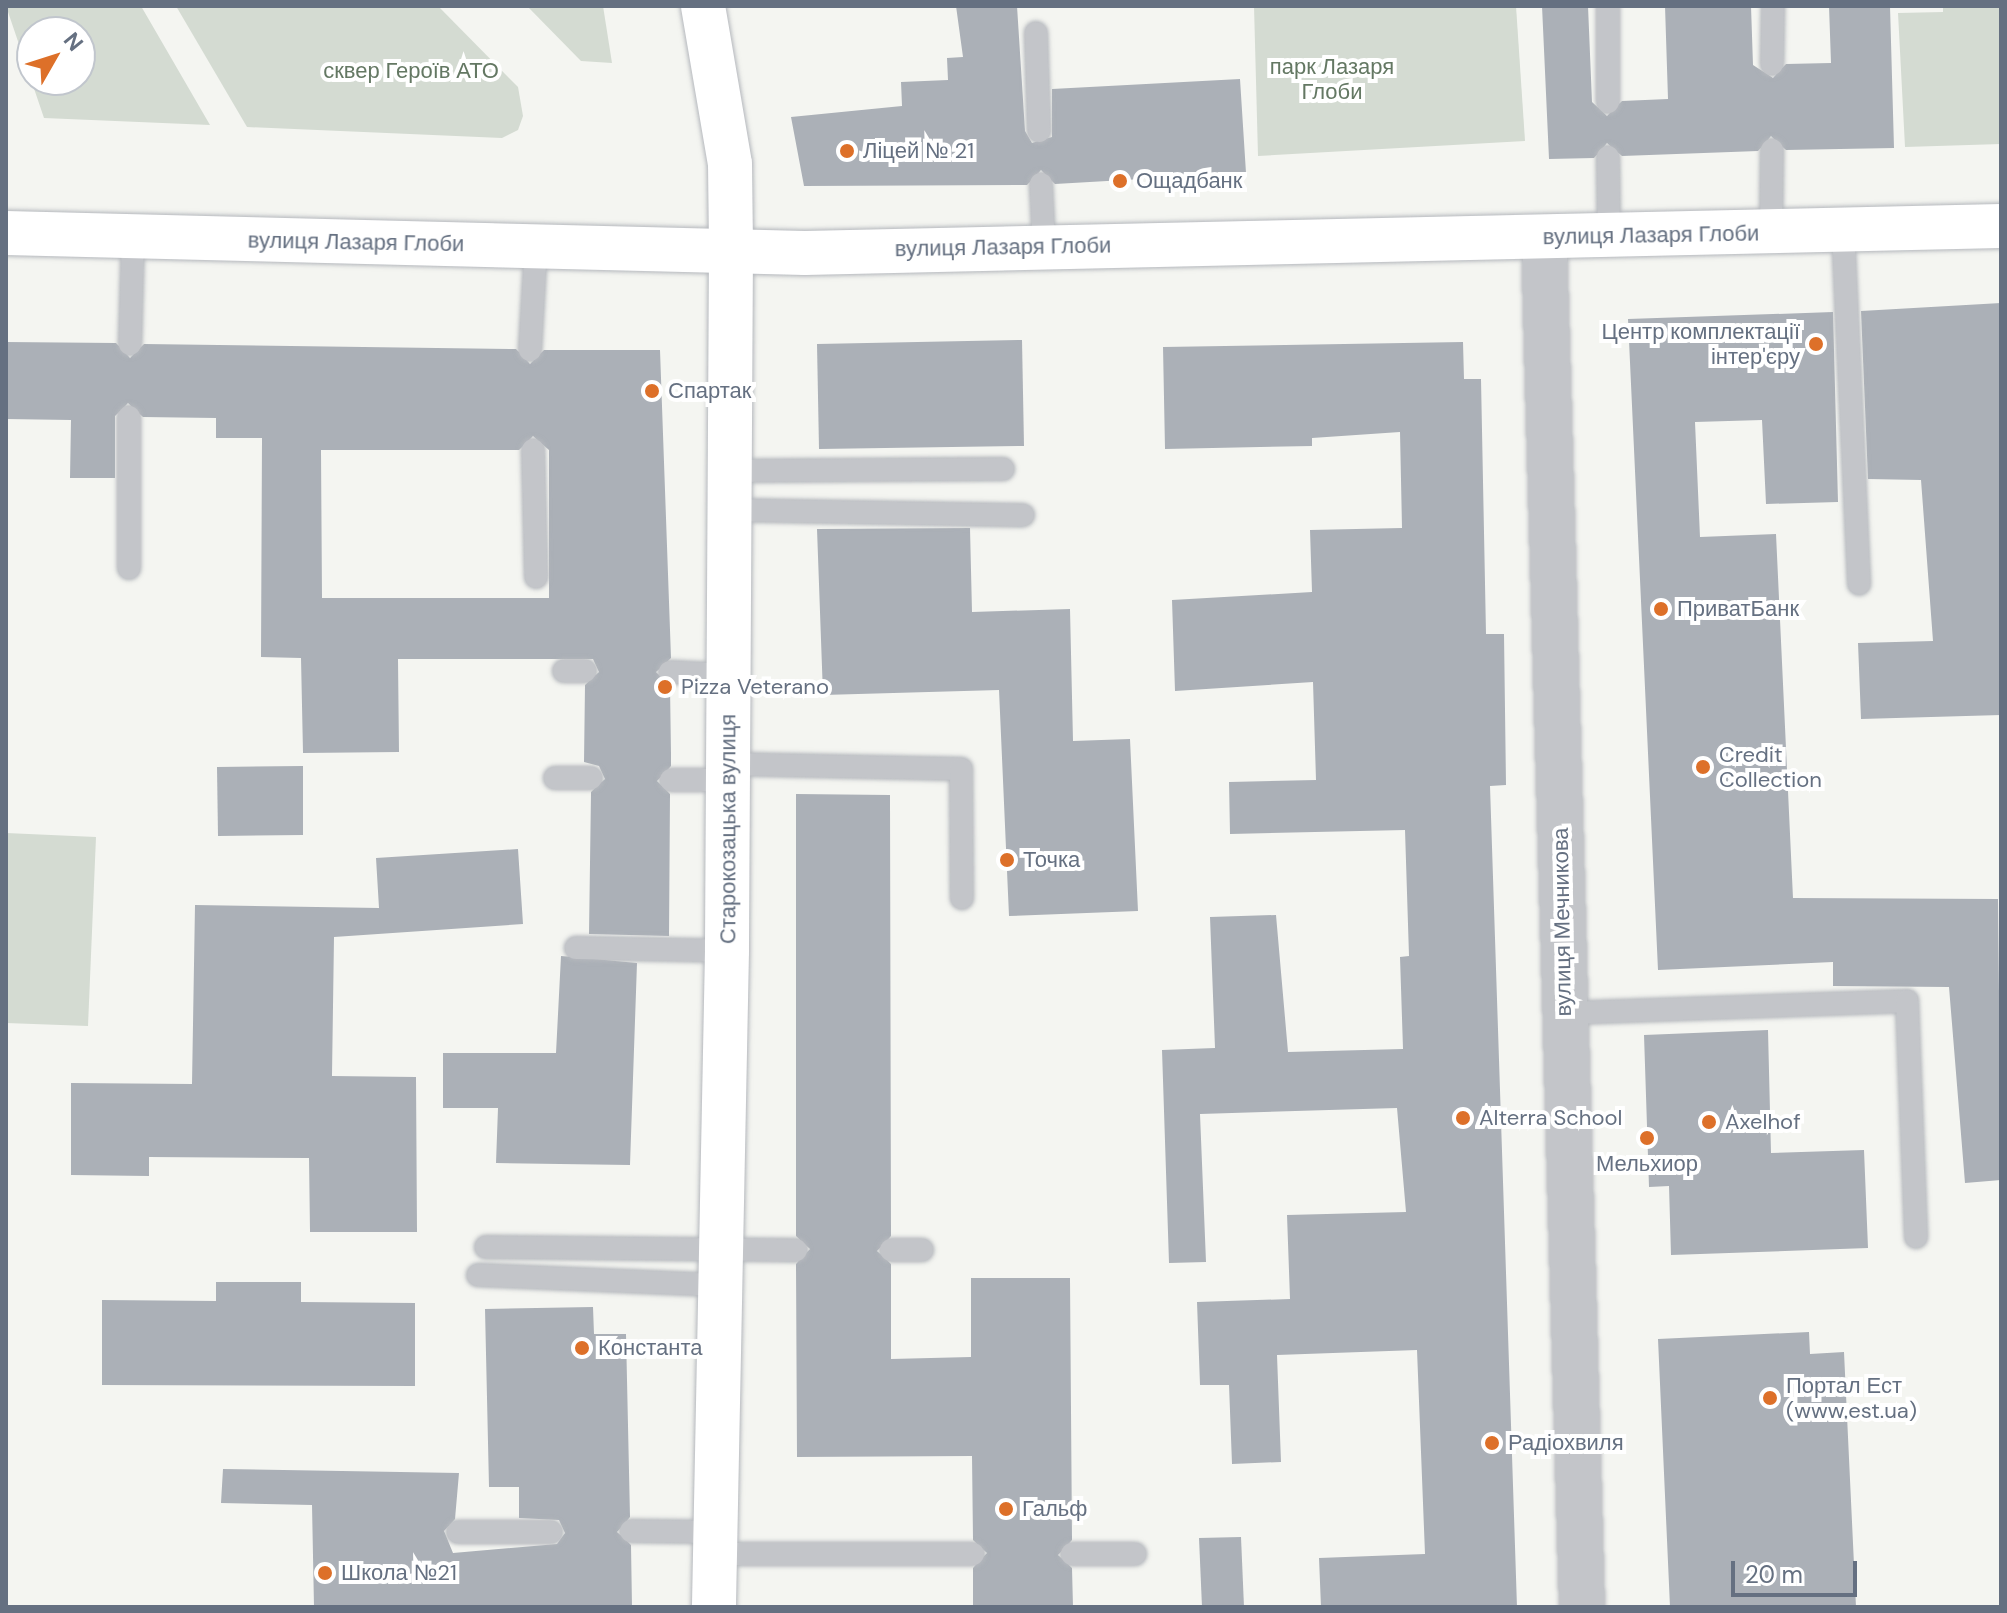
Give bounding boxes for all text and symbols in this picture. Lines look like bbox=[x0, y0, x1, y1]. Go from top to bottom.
north arrow bbox=[16, 16, 96, 96]
text: N bbox=[57, 26, 90, 57]
park label: парк Лазаря Глоби bbox=[1270, 53, 1394, 104]
park label: сквер Героїв АТО bbox=[323, 58, 499, 84]
place label: Ліцей № 21 bbox=[863, 138, 974, 164]
marker: Ліцей № 21 bbox=[838, 142, 856, 160]
place label: Ощадбанк bbox=[1136, 168, 1242, 194]
marker: Ощадбанк bbox=[1111, 172, 1129, 190]
street label: вулиця Лазаря Глоби bbox=[1542, 220, 1760, 250]
street label: вулиця Лазаря Глоби bbox=[247, 227, 465, 257]
street label: вулиця Лазаря Глоби bbox=[894, 232, 1112, 262]
place label: Центр комплектації інтер'єру bbox=[1601, 318, 1800, 370]
marker: Центр комплектації інтер'єру bbox=[1807, 335, 1825, 353]
place label: Спартак bbox=[668, 378, 751, 404]
marker: Спартак bbox=[643, 382, 661, 400]
place label: ПриватБанк bbox=[1677, 596, 1799, 622]
marker: ПриватБанк bbox=[1652, 600, 1670, 618]
place label: Pizza Veterano bbox=[681, 674, 829, 700]
marker: Pizza Veterano bbox=[656, 678, 674, 696]
street label: Старокозацька вулиця bbox=[715, 714, 741, 944]
place label: Credit Collection bbox=[1719, 741, 1822, 792]
marker: Credit Collection bbox=[1694, 758, 1712, 776]
street label: вулиця Мечникова bbox=[1547, 827, 1577, 1017]
place label: Точка bbox=[1023, 847, 1080, 873]
marker: Точка bbox=[998, 851, 1016, 869]
place label: Alterra School bbox=[1479, 1105, 1622, 1131]
marker: Alterra School bbox=[1454, 1109, 1472, 1127]
place label: Axelhof bbox=[1725, 1109, 1801, 1135]
marker: Axelhof bbox=[1700, 1113, 1718, 1131]
marker: Мельхиор bbox=[1638, 1129, 1656, 1147]
place label: Мельхиор bbox=[1596, 1151, 1698, 1177]
place label: Константа bbox=[598, 1335, 702, 1361]
marker: Константа bbox=[573, 1339, 591, 1357]
place label: Портал Ест (www.est.ua) bbox=[1786, 1372, 1917, 1424]
marker: Портал Ест (www.est.ua) bbox=[1761, 1389, 1779, 1407]
place label: Радіохвиля bbox=[1508, 1430, 1624, 1456]
marker: Радіохвиля bbox=[1483, 1434, 1501, 1452]
place label: Гальф bbox=[1022, 1496, 1087, 1522]
marker: Гальф bbox=[997, 1500, 1015, 1518]
scale bar bbox=[1735, 1545, 1861, 1595]
text: 20 m bbox=[1745, 1559, 1803, 1590]
place label: Школа №21 bbox=[341, 1560, 457, 1586]
marker: Школа №21 bbox=[316, 1564, 334, 1582]

